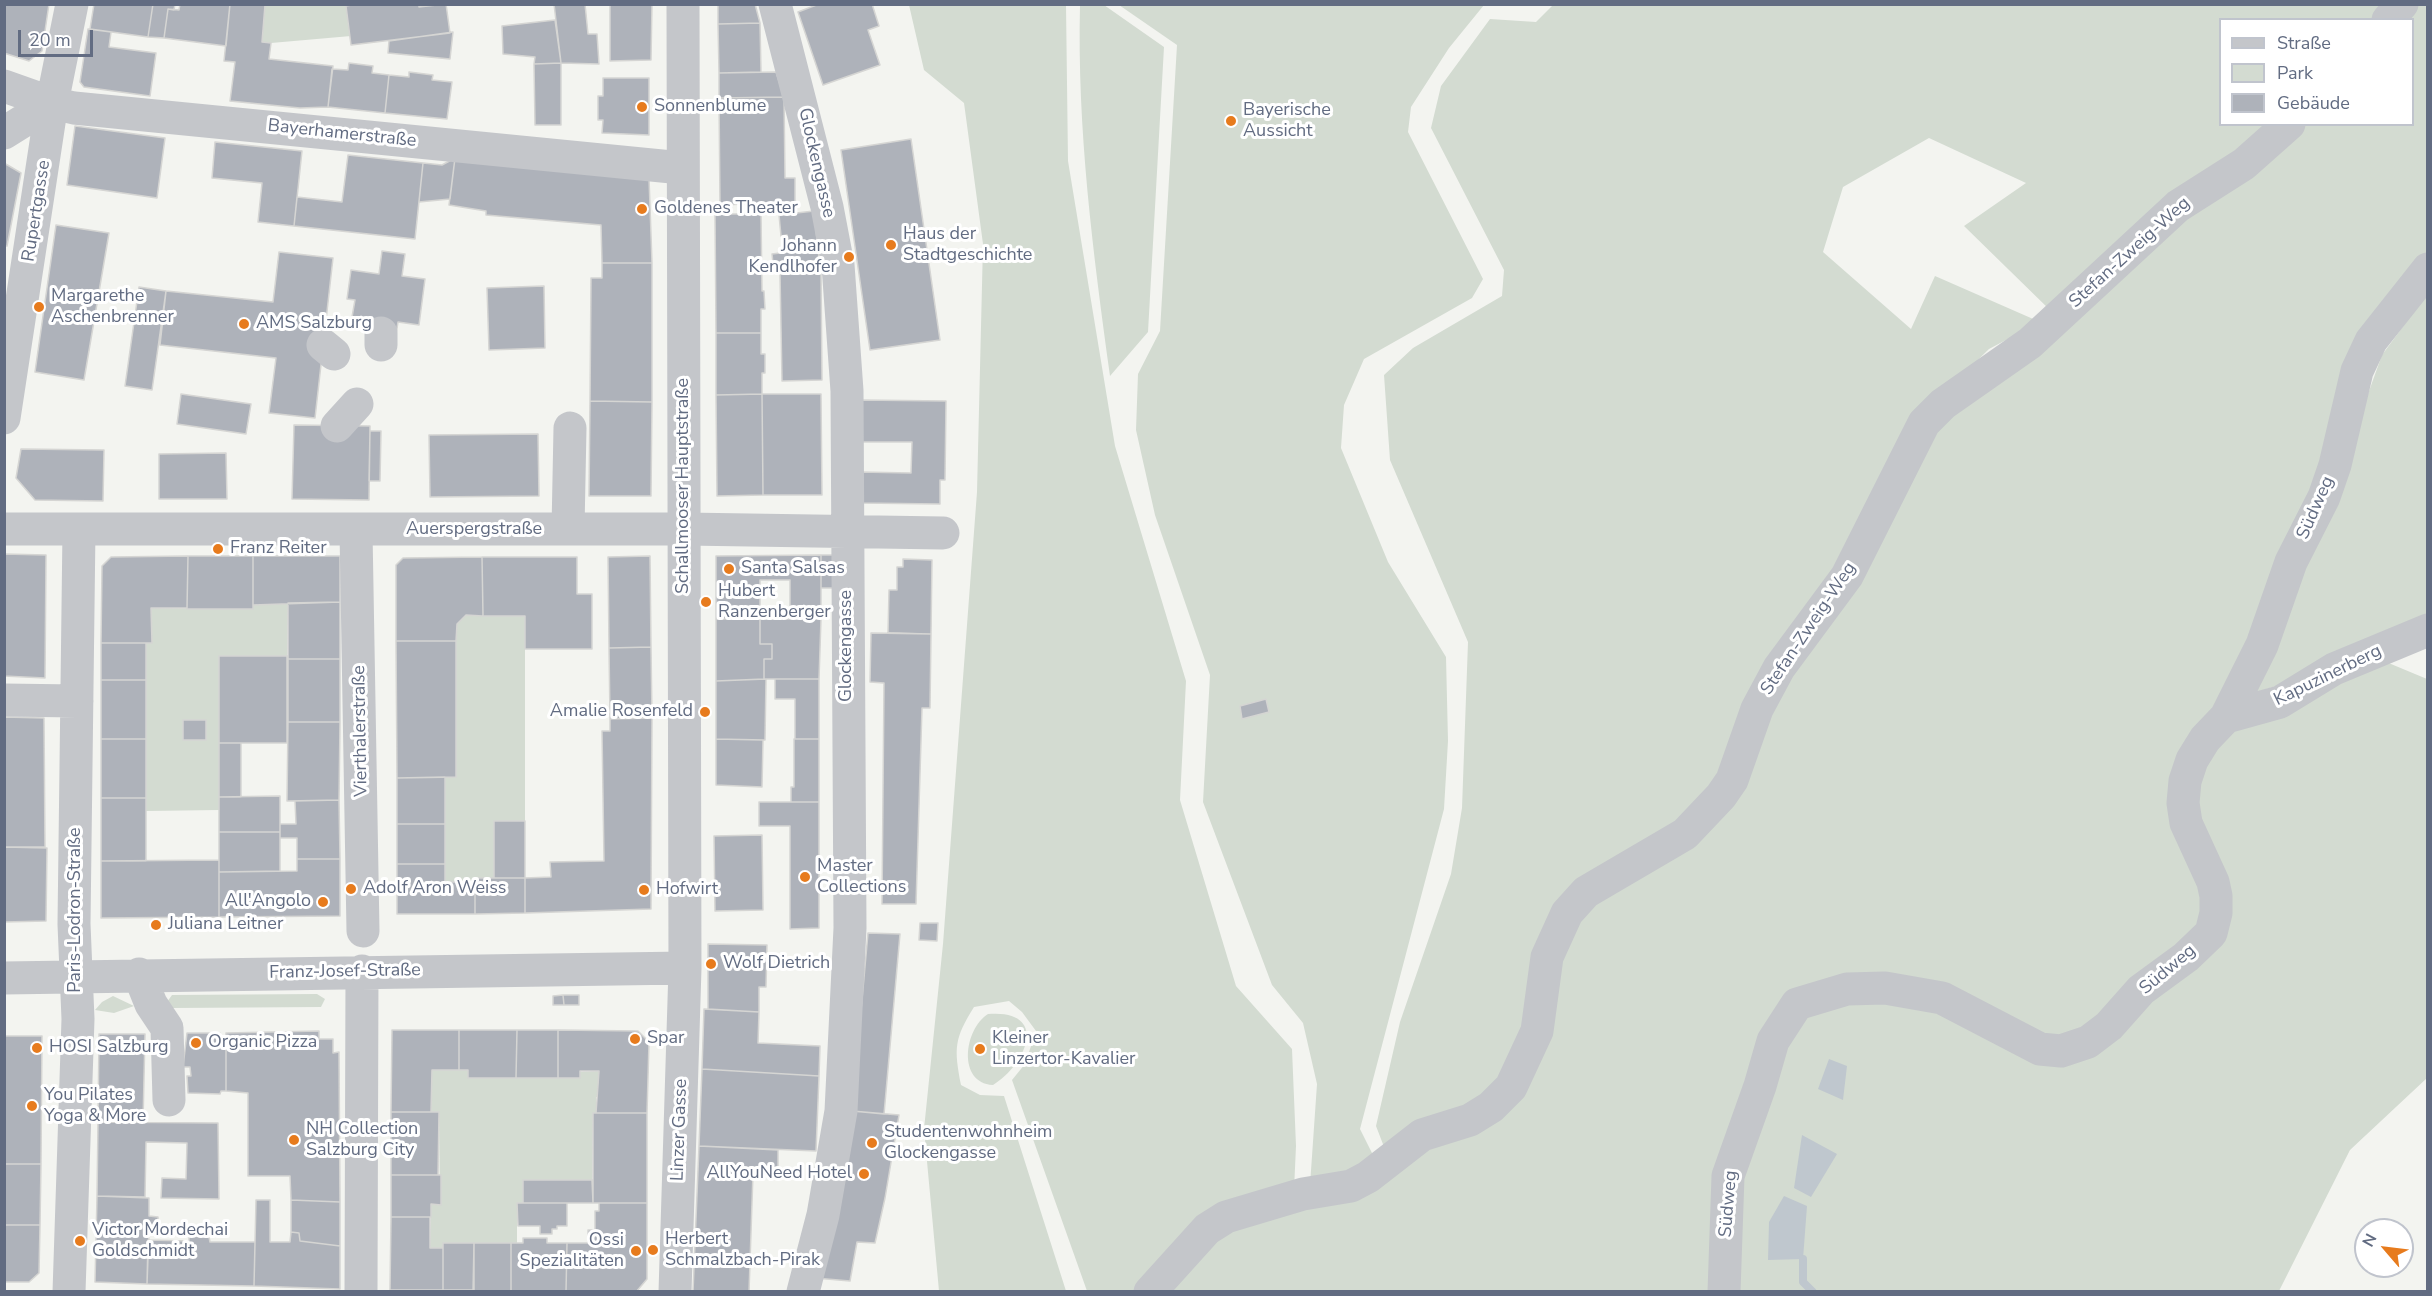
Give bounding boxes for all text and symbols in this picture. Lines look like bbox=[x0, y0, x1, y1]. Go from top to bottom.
scale bar bbox=[21, 18, 96, 56]
legend bbox=[2219, 18, 2414, 126]
text: 20 m bbox=[29, 28, 71, 52]
text: Straße bbox=[2277, 31, 2331, 55]
text: Park bbox=[2277, 61, 2313, 85]
text: Gebäude bbox=[2277, 91, 2350, 115]
place label: Sonnenblume bbox=[654, 96, 766, 118]
marker: Sonnenblume bbox=[635, 100, 649, 114]
place label: Bayerische Aussicht bbox=[1243, 100, 1331, 142]
street label: Glockengasse bbox=[793, 106, 839, 220]
marker: Bayerische Aussicht bbox=[1224, 114, 1238, 128]
street label: Bayerhamerstraße bbox=[267, 115, 417, 153]
street label: Rupertgasse bbox=[18, 159, 56, 263]
street label: Stefan-Zweig-Weg bbox=[2065, 193, 2195, 313]
place label: Goldenes Theater bbox=[654, 198, 798, 220]
marker: Goldenes Theater bbox=[635, 202, 649, 216]
place label: Haus der Stadtgeschichte bbox=[903, 224, 1032, 266]
place label: Johann Kendlhofer bbox=[748, 236, 837, 278]
marker: Haus der Stadtgeschichte bbox=[884, 238, 898, 252]
marker: Johann Kendlhofer bbox=[842, 250, 856, 264]
place label: Margarethe Aschenbrenner bbox=[51, 286, 174, 328]
marker: Margarethe Aschenbrenner bbox=[32, 300, 46, 314]
place label: AMS Salzburg bbox=[256, 313, 372, 335]
marker: AMS Salzburg bbox=[237, 317, 251, 331]
street label: Schallmooser Hauptstraße bbox=[673, 378, 695, 594]
street label: Südweg bbox=[2293, 473, 2339, 543]
street label: Auerspergstraße bbox=[406, 519, 542, 541]
place label: Franz Reiter bbox=[230, 538, 327, 560]
marker: Franz Reiter bbox=[211, 542, 225, 556]
place label: Santa Salsas bbox=[741, 558, 845, 580]
street label: Stefan-Zweig-Weg bbox=[1757, 559, 1861, 699]
marker: Santa Salsas bbox=[722, 562, 736, 576]
place label: Hubert Ranzenberger bbox=[718, 581, 831, 624]
street label: Glockengasse bbox=[836, 590, 858, 702]
marker: Hubert Ranzenberger bbox=[699, 595, 713, 609]
street label: Kapuzinerberg bbox=[2271, 641, 2385, 711]
street label: Vierthalerstraße bbox=[349, 665, 373, 797]
place label: Amalie Rosenfeld bbox=[550, 701, 693, 723]
marker: Amalie Rosenfeld bbox=[698, 705, 712, 719]
street label: Paris-Lodron-Straße bbox=[65, 827, 87, 993]
place label: Master Collections bbox=[817, 856, 906, 898]
marker: Master Collections bbox=[798, 870, 812, 884]
place label: Adolf Aron Weiss bbox=[363, 878, 506, 900]
place label: Hofwirt bbox=[656, 879, 718, 901]
marker: Adolf Aron Weiss bbox=[344, 882, 358, 896]
marker: Hofwirt bbox=[637, 883, 651, 897]
place label: All'Angolo bbox=[225, 891, 311, 913]
marker: All'Angolo bbox=[316, 895, 330, 909]
place label: Juliana Leitner bbox=[168, 914, 283, 936]
marker: Juliana Leitner bbox=[149, 918, 163, 932]
street label: Südweg bbox=[2135, 940, 2201, 1000]
place label: Wolf Dietrich bbox=[723, 953, 830, 975]
marker: Wolf Dietrich bbox=[704, 957, 718, 971]
street label: Franz-Josef-Straße bbox=[269, 960, 421, 984]
place label: Spar bbox=[647, 1028, 685, 1050]
place label: Kleiner Linzertor-Kavalier bbox=[992, 1028, 1136, 1070]
place label: Organic Pizza bbox=[208, 1032, 317, 1054]
marker: Spar bbox=[628, 1032, 642, 1046]
marker: Organic Pizza bbox=[189, 1036, 203, 1050]
place label: HOSI Salzburg bbox=[49, 1037, 169, 1059]
marker: HOSI Salzburg bbox=[30, 1041, 44, 1055]
marker: Kleiner Linzertor-Kavalier bbox=[973, 1042, 987, 1056]
street label: Linzer Gasse bbox=[667, 1078, 693, 1182]
place label: You Pilates Yoga & More bbox=[44, 1085, 146, 1128]
marker: You Pilates Yoga & More bbox=[25, 1099, 39, 1113]
place label: NH Collection Salzburg City bbox=[306, 1119, 418, 1162]
place label: Studentenwohnheim Glockengasse bbox=[884, 1122, 1052, 1164]
marker: NH Collection Salzburg City bbox=[287, 1133, 301, 1147]
marker: Studentenwohnheim Glockengasse bbox=[865, 1136, 879, 1150]
place label: AllYouNeed Hotel bbox=[706, 1163, 852, 1185]
marker: AllYouNeed Hotel bbox=[857, 1167, 871, 1181]
street label: Südweg bbox=[1715, 1170, 1743, 1238]
north arrow bbox=[2354, 1218, 2414, 1278]
place label: Victor Mordechai Goldschmidt bbox=[92, 1220, 228, 1262]
place label: Herbert Schmalzbach-Pirak bbox=[665, 1229, 820, 1272]
place label: Ossi Spezialitäten bbox=[519, 1230, 624, 1272]
text: N bbox=[2357, 1230, 2382, 1251]
marker: Victor Mordechai Goldschmidt bbox=[73, 1234, 87, 1248]
marker: Herbert Schmalzbach-Pirak bbox=[646, 1243, 660, 1257]
marker: Ossi Spezialitäten bbox=[629, 1244, 643, 1258]

